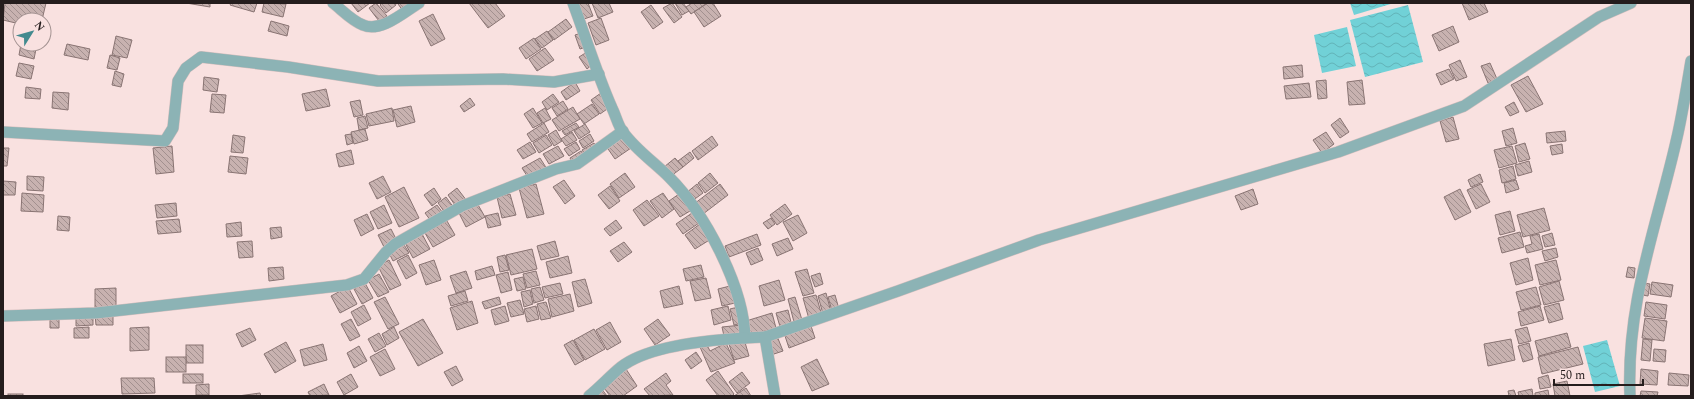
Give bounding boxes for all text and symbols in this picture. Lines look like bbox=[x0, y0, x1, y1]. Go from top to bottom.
north arrow bbox=[12, 12, 52, 52]
text: N bbox=[30, 18, 49, 35]
scale bar bbox=[1554, 361, 1643, 387]
text: 50 m bbox=[1560, 366, 1585, 385]

